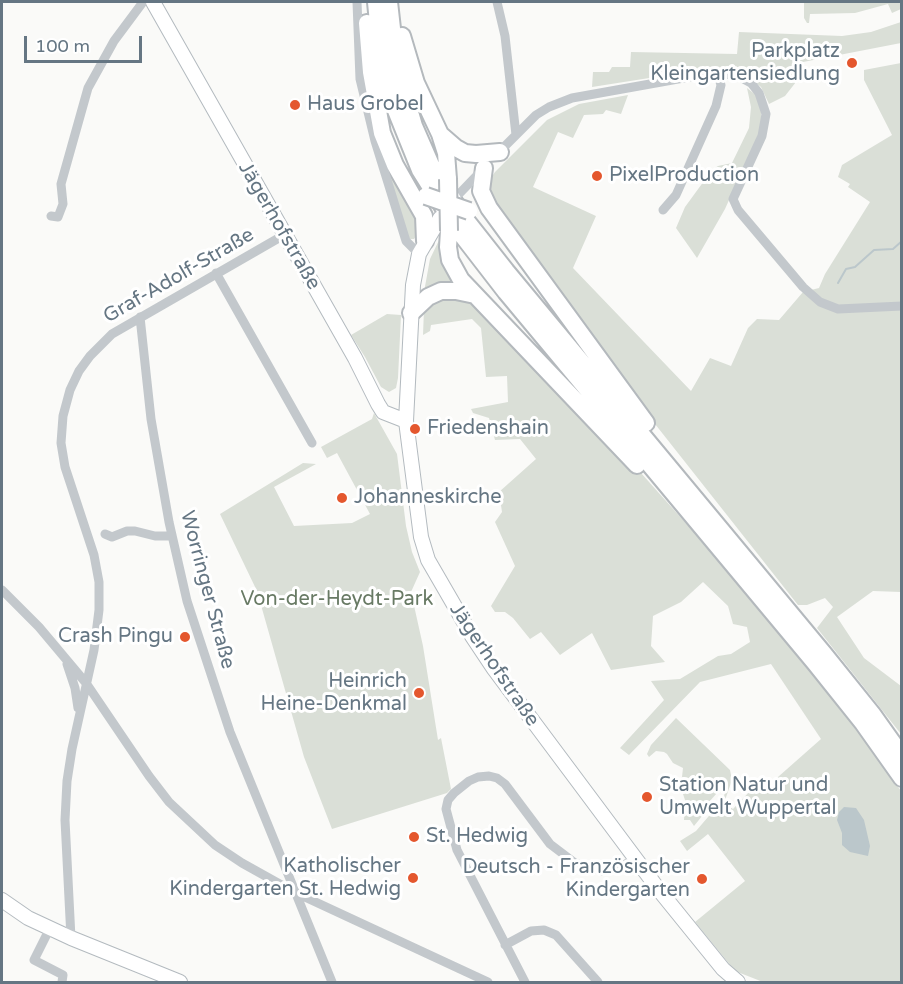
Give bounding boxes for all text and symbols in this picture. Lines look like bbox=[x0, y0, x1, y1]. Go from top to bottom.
scale bar bbox=[27, 24, 146, 62]
text: 100 m bbox=[35, 35, 90, 57]
place label: Parkplatz Kleingartensiedlung bbox=[650, 40, 840, 87]
marker: Parkplatz Kleingartensiedlung bbox=[845, 56, 859, 70]
place label: Haus Grobel bbox=[307, 93, 424, 117]
marker: Haus Grobel bbox=[288, 98, 302, 112]
street label: Jägerhofstraße bbox=[233, 158, 325, 294]
place label: PixelProduction bbox=[609, 164, 759, 188]
marker: PixelProduction bbox=[590, 169, 604, 183]
street label: Graf-Adolf-Straße bbox=[99, 223, 259, 329]
place label: Friedenshain bbox=[427, 417, 549, 441]
marker: Friedenshain bbox=[408, 422, 422, 436]
place label: Johanneskirche bbox=[354, 486, 502, 510]
marker: Johanneskirche bbox=[335, 491, 349, 505]
street label: Worringer Straße bbox=[174, 508, 240, 672]
park label: Von-der-Heydt-Park bbox=[241, 588, 433, 612]
street label: Jägerhofstraße bbox=[444, 599, 544, 731]
place label: Crash Pingu bbox=[58, 625, 173, 649]
marker: Crash Pingu bbox=[178, 630, 192, 644]
place label: Heinrich Heine-Denkmal bbox=[261, 670, 407, 717]
marker: Heinrich Heine-Denkmal bbox=[412, 686, 426, 700]
place label: Station Natur und Umwelt Wuppertal bbox=[659, 774, 836, 821]
marker: Station Natur und Umwelt Wuppertal bbox=[640, 790, 654, 804]
place label: St. Hedwig bbox=[426, 825, 528, 849]
marker: St. Hedwig bbox=[407, 830, 421, 844]
place label: Katholischer Kindergarten St. Hedwig bbox=[169, 855, 401, 902]
place label: Deutsch - Französischer Kindergarten bbox=[462, 856, 690, 903]
marker: Katholischer Kindergarten St. Hedwig bbox=[406, 871, 420, 885]
marker: Deutsch - Französischer Kindergarten bbox=[695, 872, 709, 886]

